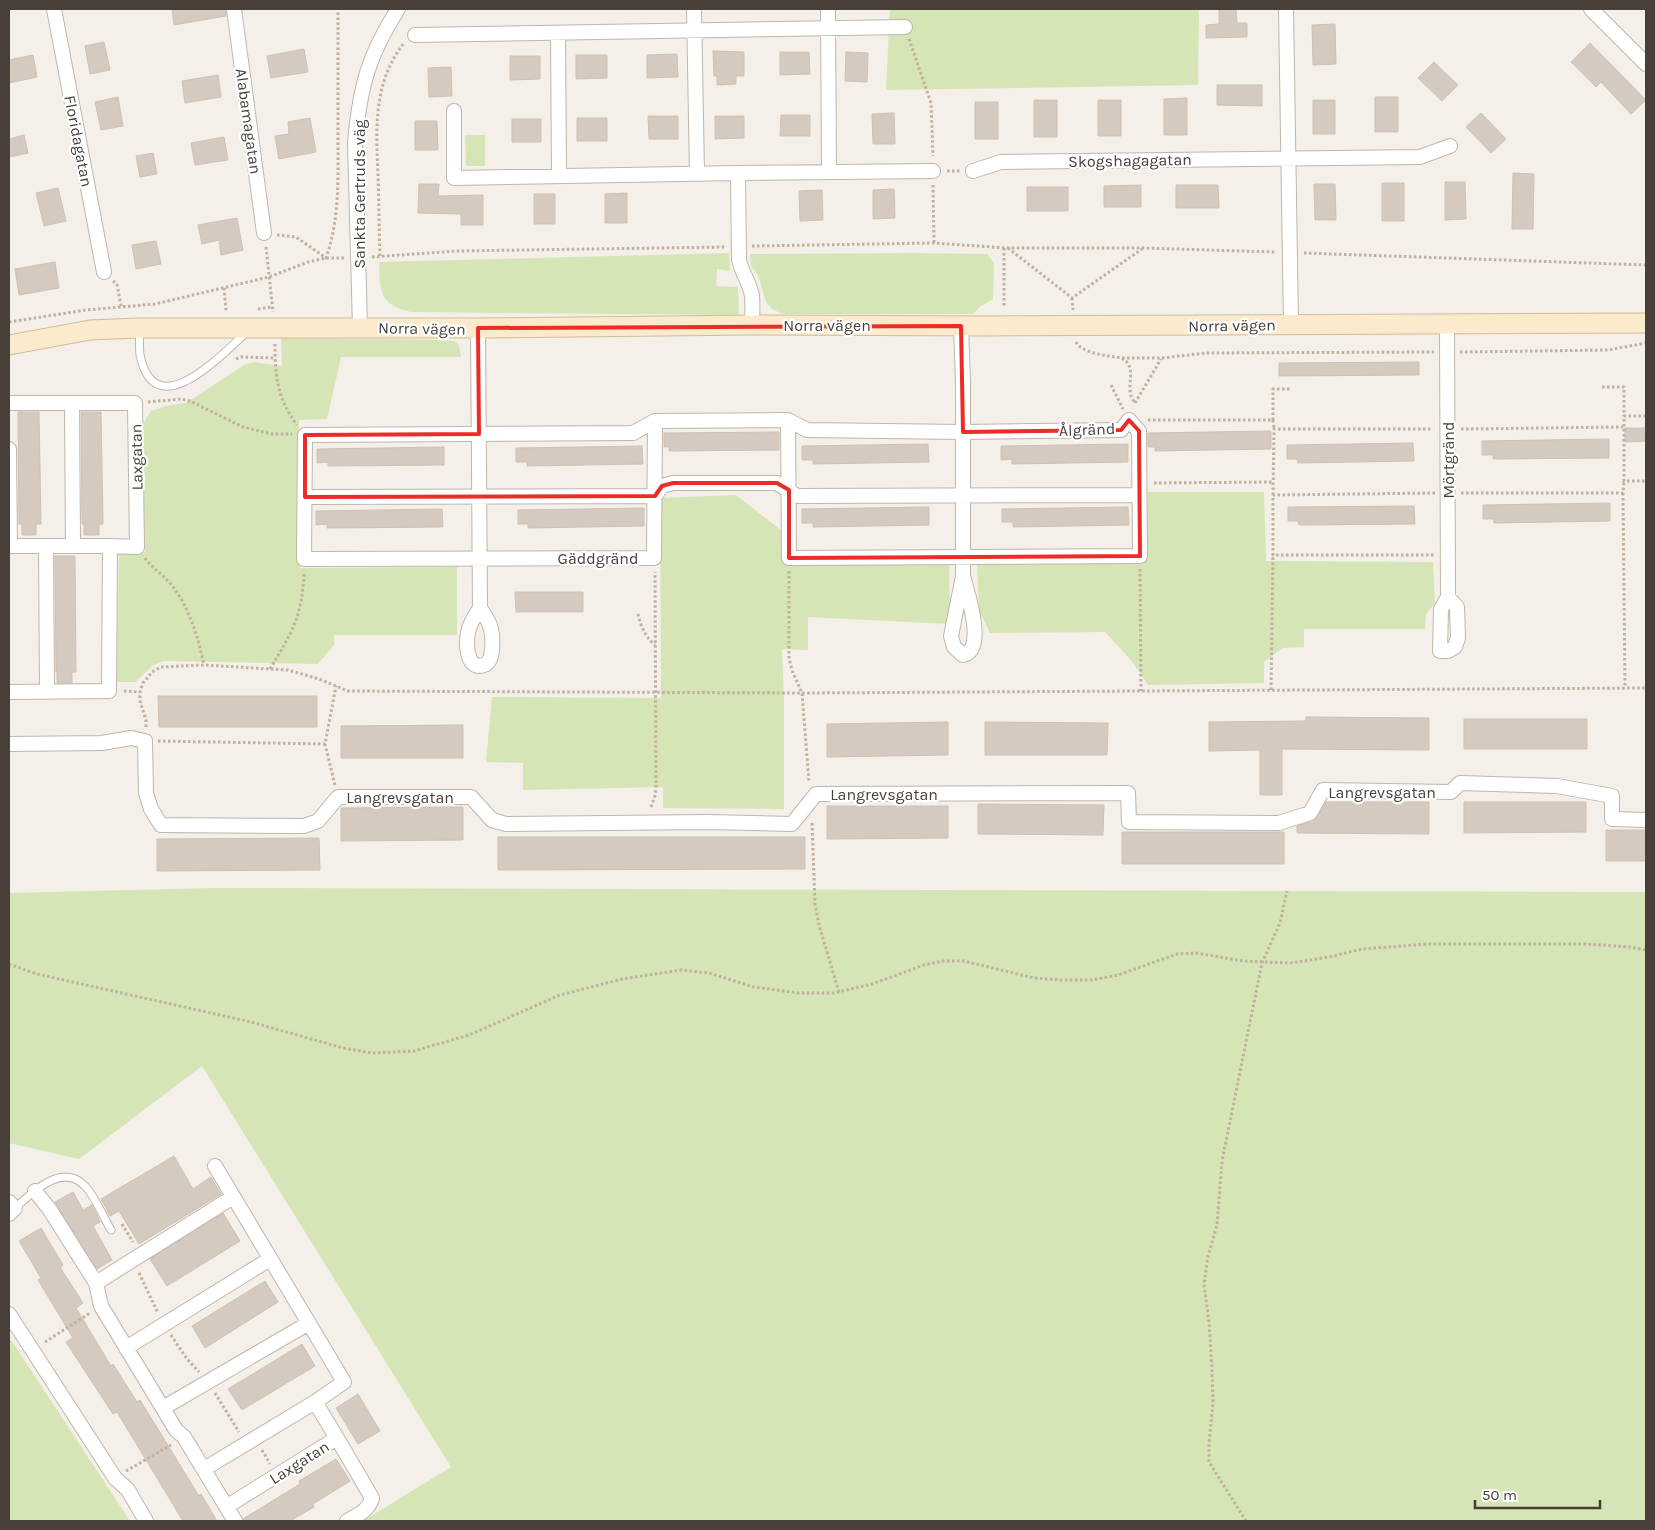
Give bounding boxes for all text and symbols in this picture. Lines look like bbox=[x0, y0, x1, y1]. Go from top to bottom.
street label: Alabamagatan bbox=[232, 67, 265, 175]
street label: Floridagatan bbox=[60, 94, 97, 188]
street label: Sankta Gertruds väg bbox=[350, 119, 369, 269]
street label: Skogshagagatan bbox=[1068, 150, 1192, 171]
street label: Norra vägen bbox=[1188, 315, 1276, 336]
street label: Norra vägen bbox=[783, 316, 871, 335]
street label: Norra vägen bbox=[378, 318, 466, 339]
street label: Ålgränd bbox=[1058, 419, 1116, 440]
street label: Mörtgränd bbox=[1439, 422, 1458, 498]
street label: Laxgatan bbox=[126, 423, 147, 491]
street label: Gäddgränd bbox=[558, 549, 638, 568]
street label: Langrevsgatan bbox=[1328, 783, 1436, 802]
street label: Langrevsgatan bbox=[830, 785, 938, 804]
street label: Langrevsgatan bbox=[346, 788, 454, 807]
street label: Laxgatan bbox=[266, 1437, 333, 1488]
scale bar bbox=[1475, 1478, 1600, 1510]
text: 50 m bbox=[1482, 1486, 1517, 1504]

